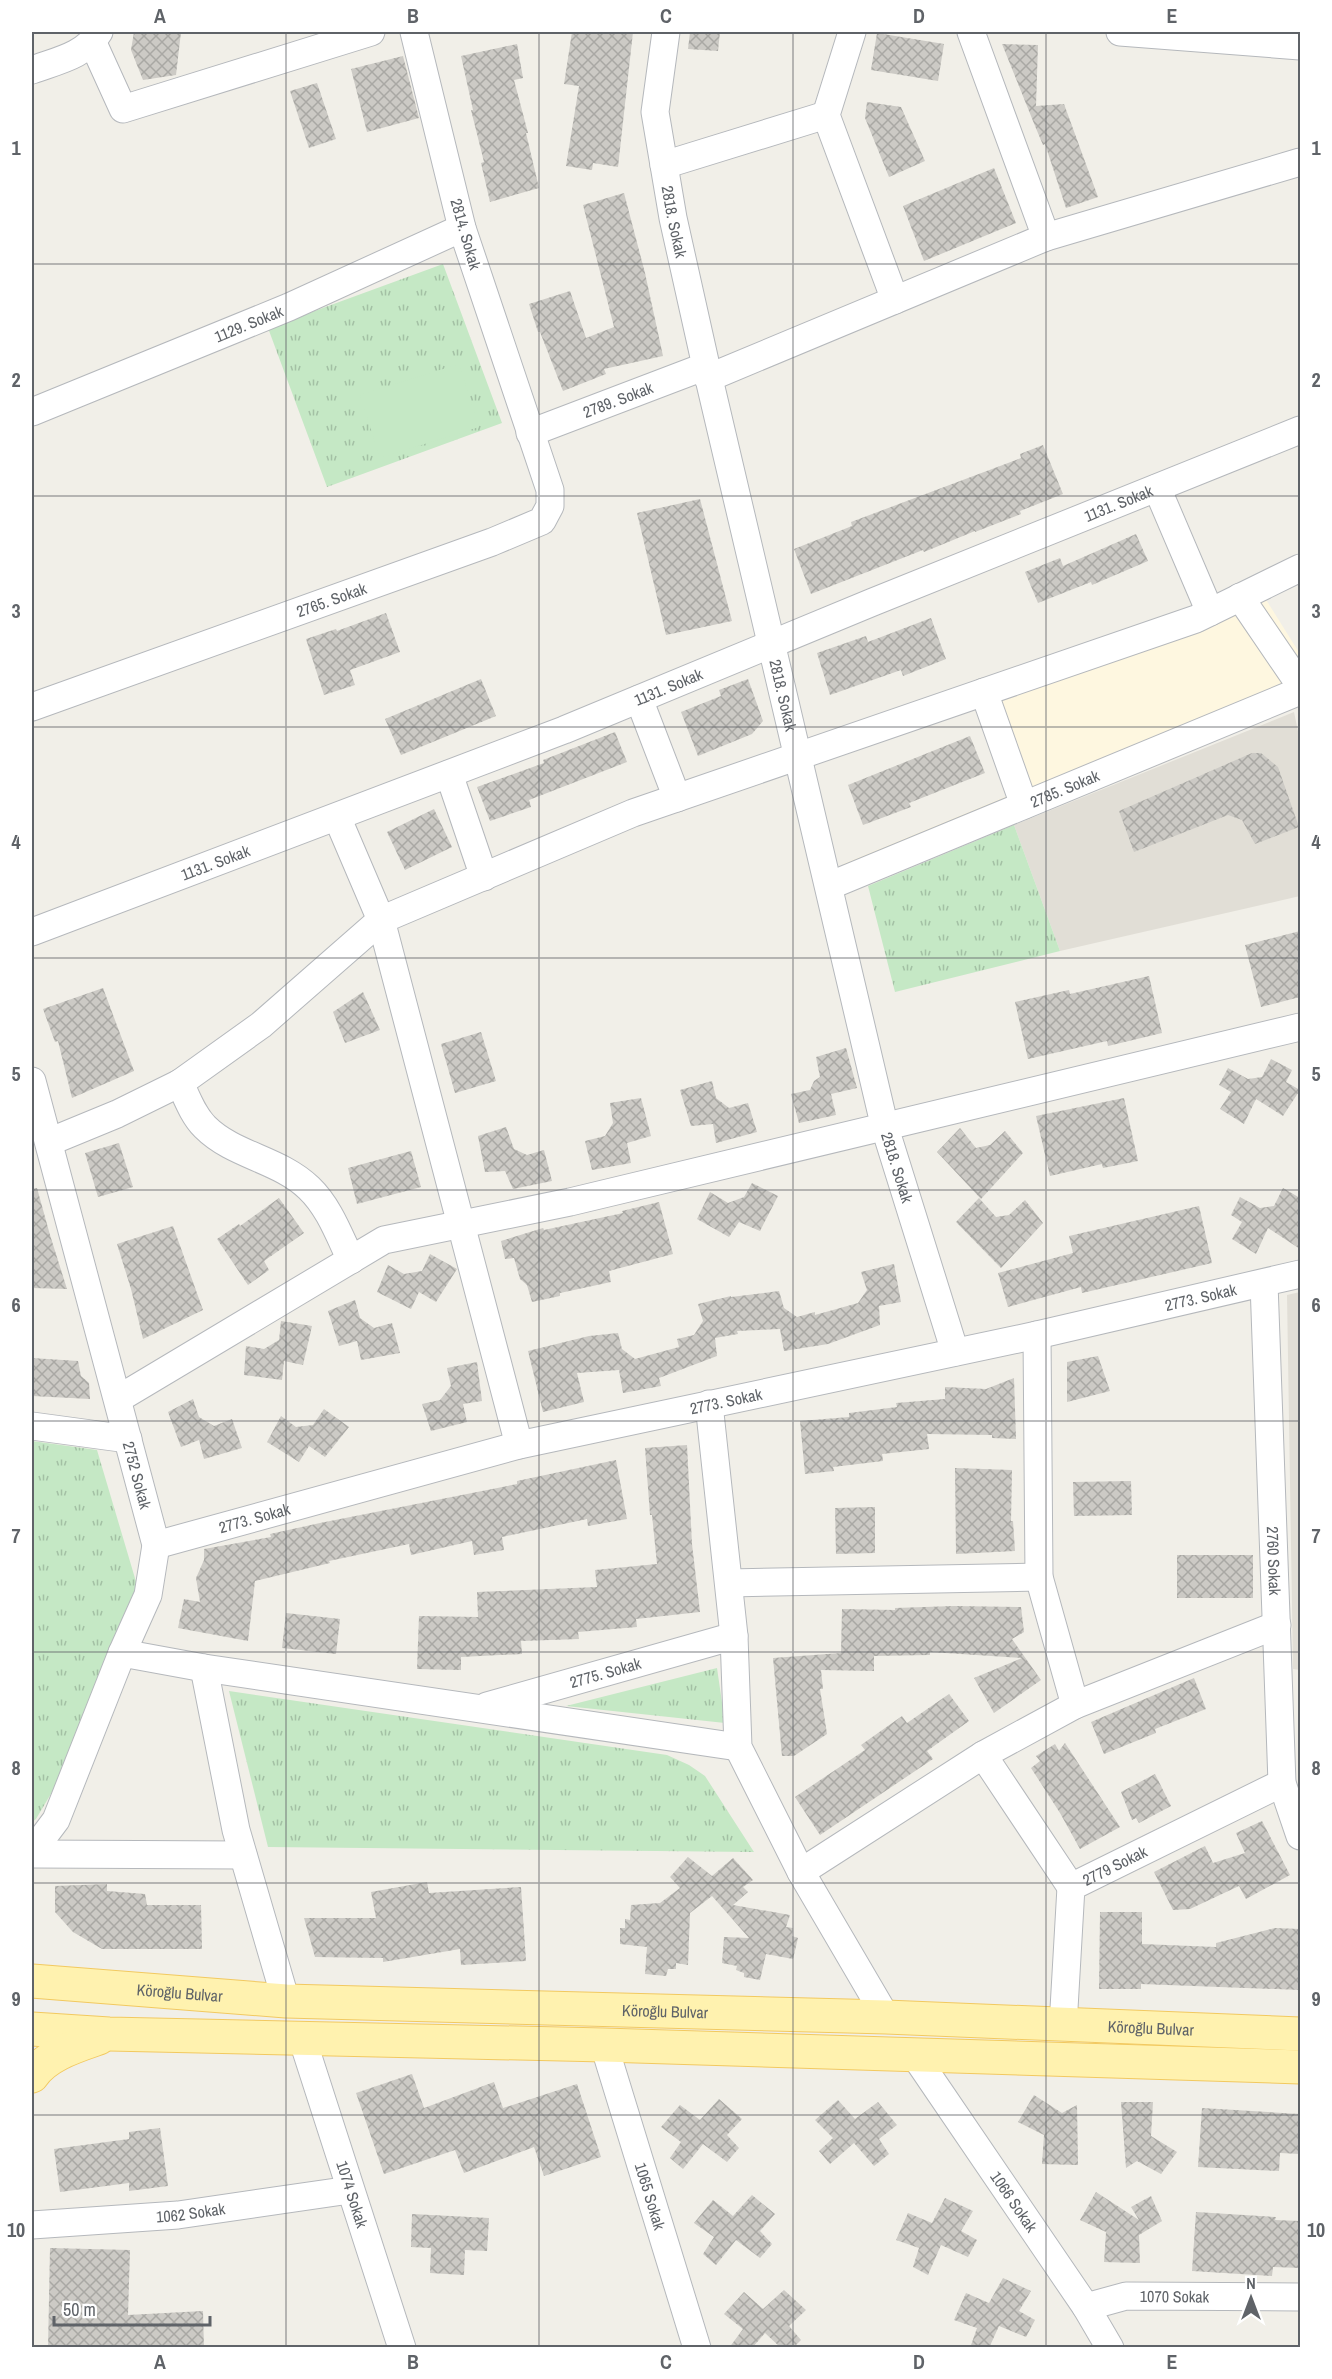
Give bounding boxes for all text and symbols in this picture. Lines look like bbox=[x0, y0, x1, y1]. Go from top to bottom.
text: A bbox=[154, 2, 166, 29]
text: B bbox=[407, 2, 419, 29]
text: C bbox=[660, 2, 672, 29]
text: D bbox=[913, 2, 925, 29]
text: E bbox=[1167, 2, 1178, 29]
text: 1 bbox=[11, 134, 21, 161]
text: 1 bbox=[1311, 134, 1321, 161]
street label: 2818. Sokak bbox=[657, 184, 693, 260]
street label: 2814. Sokak bbox=[445, 196, 487, 273]
street label: 1129. Sokak bbox=[211, 300, 287, 347]
text: 2 bbox=[11, 366, 21, 393]
text: 2 bbox=[1311, 366, 1321, 393]
street label: 2789. Sokak bbox=[580, 376, 656, 423]
street label: 1131. Sokak bbox=[1081, 479, 1156, 527]
street label: 2765. Sokak bbox=[293, 577, 370, 622]
text: 3 bbox=[11, 597, 21, 624]
text: 3 bbox=[1311, 597, 1321, 624]
street label: 2818. Sokak bbox=[764, 657, 802, 734]
street label: 1131. Sokak bbox=[631, 663, 706, 711]
street label: 2785. Sokak bbox=[1027, 764, 1103, 813]
text: 4 bbox=[11, 828, 21, 855]
text: 4 bbox=[1311, 828, 1321, 855]
street label: 1131. Sokak bbox=[178, 839, 253, 885]
text: 5 bbox=[11, 1060, 21, 1087]
text: 5 bbox=[1311, 1060, 1321, 1087]
street label: 2818. Sokak bbox=[876, 1129, 919, 1206]
street label: 2773. Sokak bbox=[1163, 1278, 1239, 1316]
text: 6 bbox=[11, 1291, 21, 1318]
text: 6 bbox=[1311, 1291, 1321, 1318]
street label: 2773. Sokak bbox=[688, 1383, 764, 1419]
street label: 2752 Sokak bbox=[118, 1439, 157, 1512]
street label: 2773. Sokak bbox=[216, 1497, 293, 1538]
text: 7 bbox=[11, 1522, 21, 1549]
text: 7 bbox=[1311, 1522, 1321, 1549]
street label: 2760 Sokak bbox=[1262, 1526, 1286, 1596]
street label: 2775. Sokak bbox=[567, 1652, 644, 1693]
text: 8 bbox=[11, 1754, 21, 1781]
text: 8 bbox=[1311, 1754, 1321, 1781]
street label: 2779 Sokak bbox=[1079, 1840, 1151, 1891]
street label: Köroğlu Bulvar bbox=[136, 1978, 224, 2007]
text: 9 bbox=[11, 1985, 21, 2012]
text: 9 bbox=[1311, 1985, 1321, 2012]
street label: Köroğlu Bulvar bbox=[622, 1999, 709, 2023]
street label: Köroğlu Bulvar bbox=[1107, 2015, 1195, 2041]
street label: 1074 Sokak bbox=[331, 2158, 374, 2231]
street label: 1065 Sokak bbox=[630, 2160, 671, 2233]
street label: 1066 Sokak bbox=[985, 2167, 1043, 2237]
street label: 1062 Sokak bbox=[155, 2197, 227, 2227]
text: 10 bbox=[7, 2216, 25, 2243]
text: 10 bbox=[1307, 2216, 1325, 2243]
north arrow bbox=[1221, 2268, 1281, 2328]
text: N bbox=[1246, 2272, 1256, 2294]
street label: 1070 Sokak bbox=[1140, 2285, 1210, 2307]
scale bar bbox=[54, 2289, 210, 2327]
text: 50 m bbox=[63, 2297, 96, 2322]
text: A bbox=[154, 2348, 166, 2375]
text: B bbox=[407, 2348, 419, 2375]
text: C bbox=[660, 2348, 672, 2375]
text: D bbox=[913, 2348, 925, 2375]
text: E bbox=[1167, 2348, 1178, 2375]

